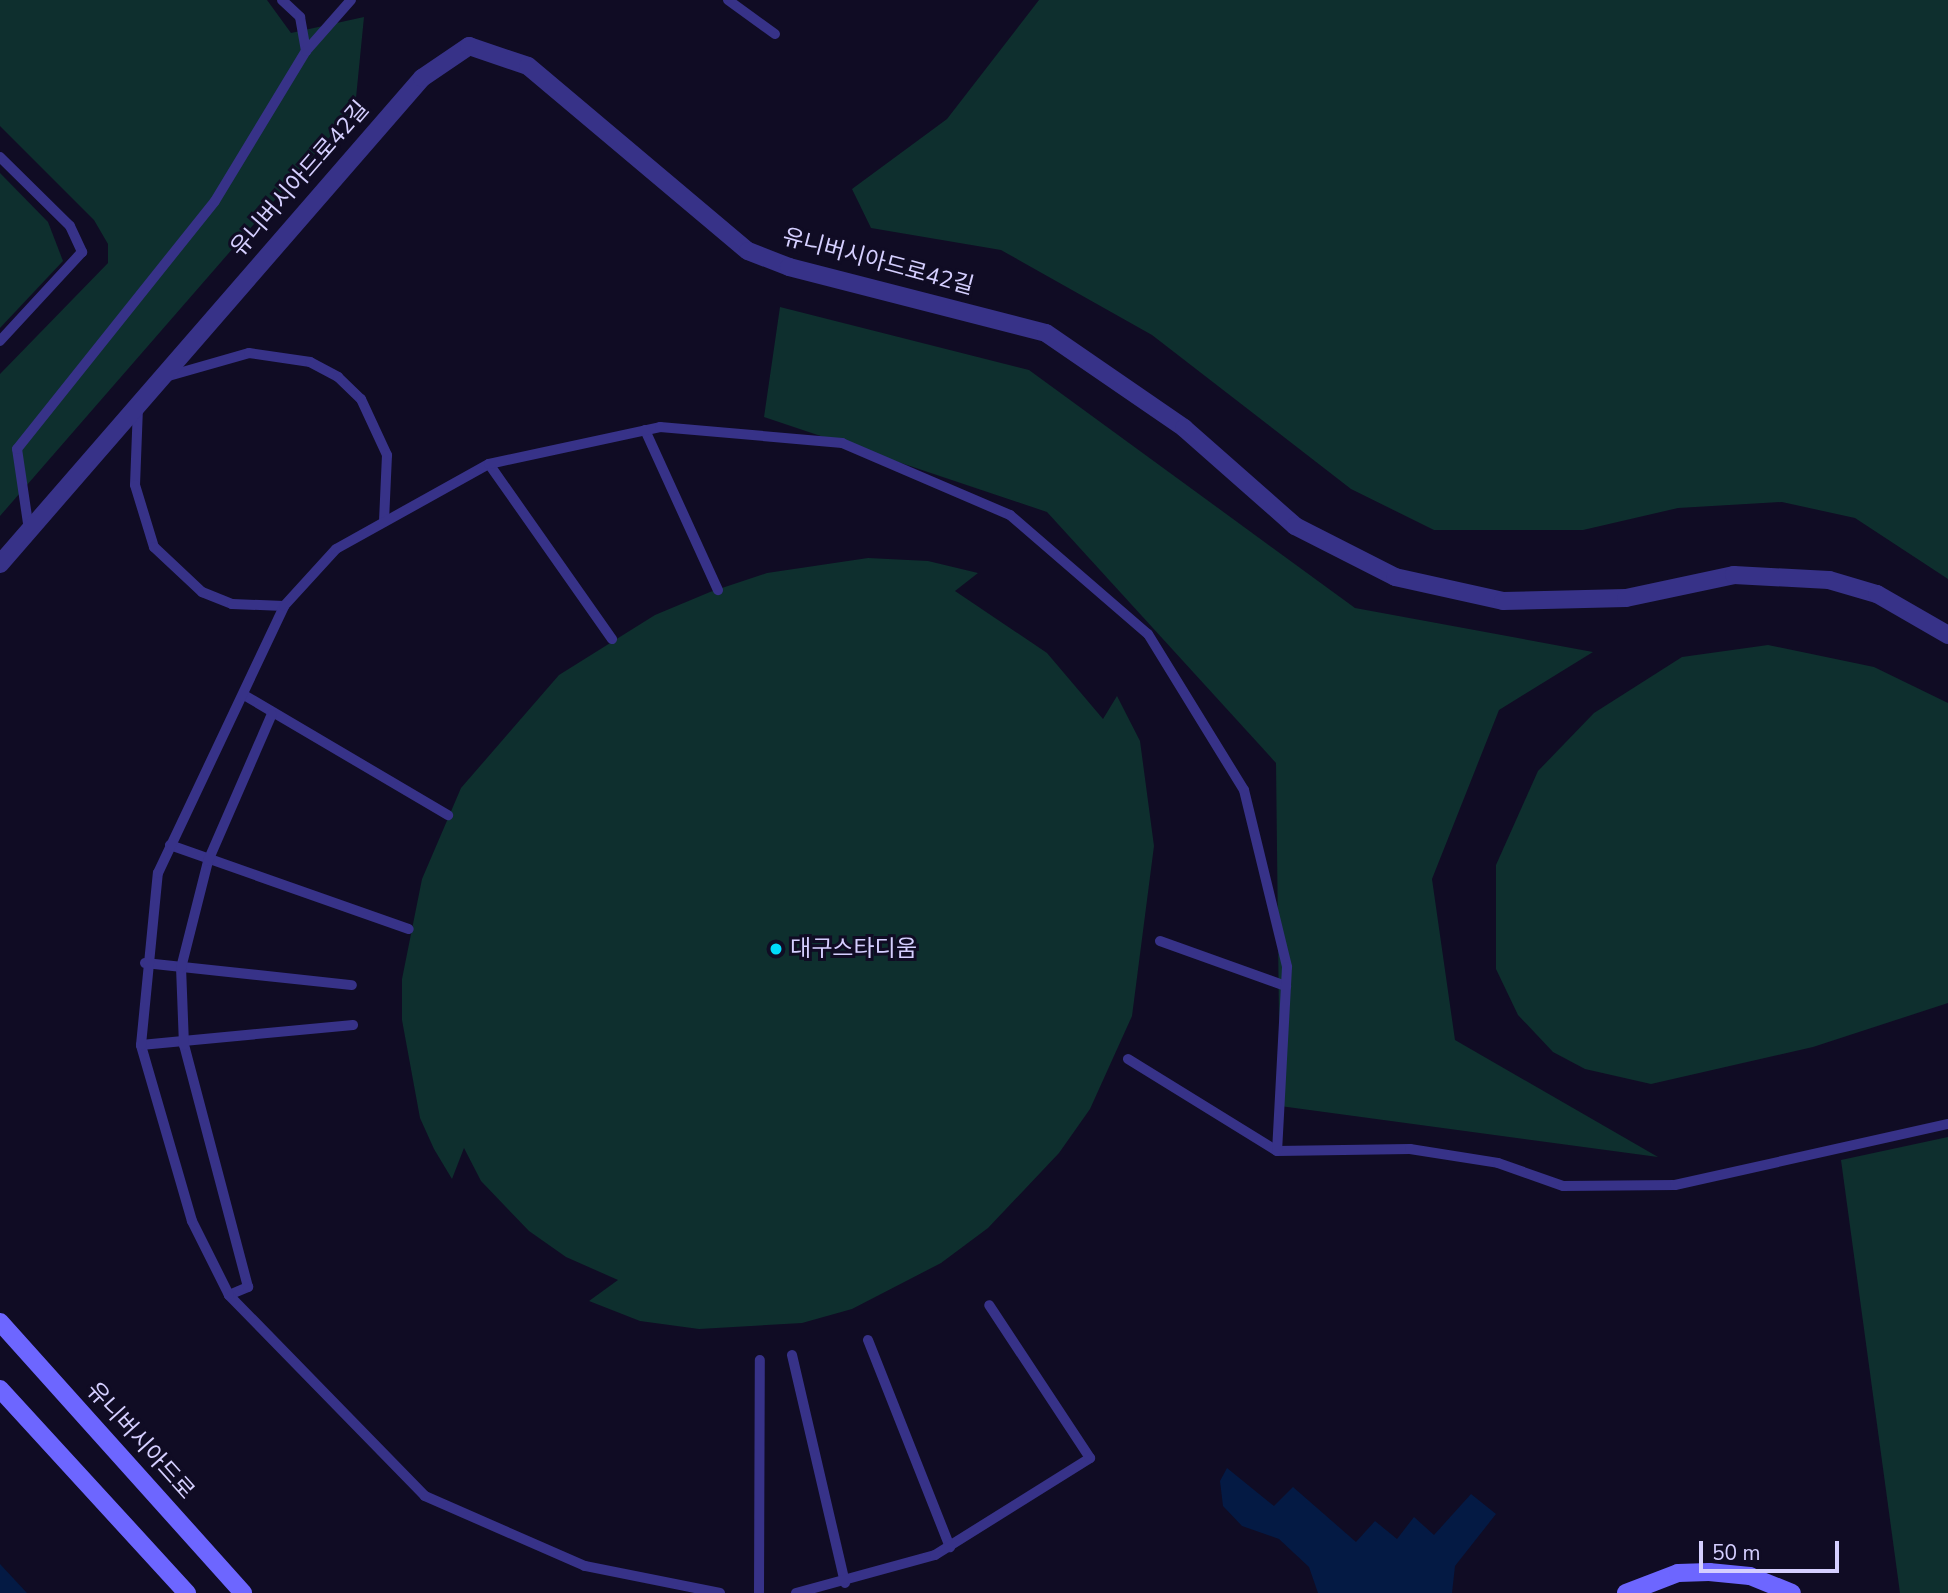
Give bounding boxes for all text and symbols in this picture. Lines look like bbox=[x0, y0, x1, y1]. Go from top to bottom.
street label: 유니버시아드로42길 bbox=[225, 96, 375, 262]
street label: 유니버시아드로42길 bbox=[779, 223, 977, 301]
place label: 대구스타디움 bbox=[790, 935, 917, 963]
marker: 대구스타디움 bbox=[768, 941, 784, 957]
street label: 유니버시아드로 bbox=[80, 1377, 200, 1505]
scale bar bbox=[1703, 1526, 1843, 1570]
text: 50 m bbox=[1712, 1539, 1761, 1567]

